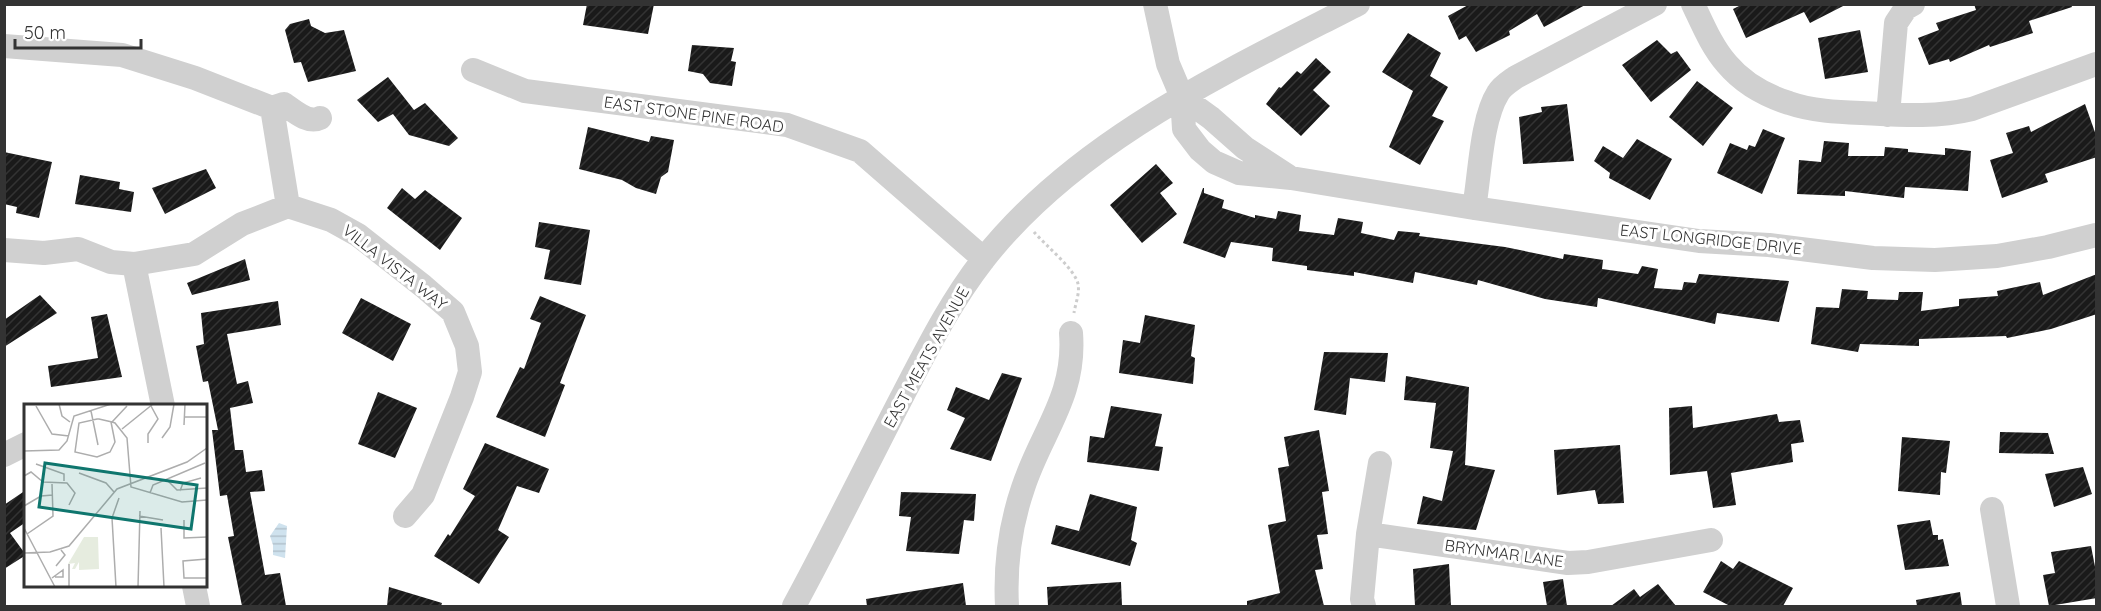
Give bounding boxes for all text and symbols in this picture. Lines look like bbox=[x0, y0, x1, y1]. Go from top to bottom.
scale bar bbox=[15, 12, 141, 50]
text: 50 m bbox=[24, 21, 66, 44]
street label: EAST STONE PINE ROAD bbox=[603, 91, 785, 137]
street label: VILLA VISTA WAY bbox=[339, 220, 451, 314]
street label: EAST LONGRIDGE DRIVE bbox=[1619, 220, 1803, 258]
street label: EAST MEATS AVENUE bbox=[879, 283, 973, 431]
inset map bbox=[24, 404, 207, 587]
street label: BRYNMAR LANE bbox=[1443, 535, 1565, 571]

